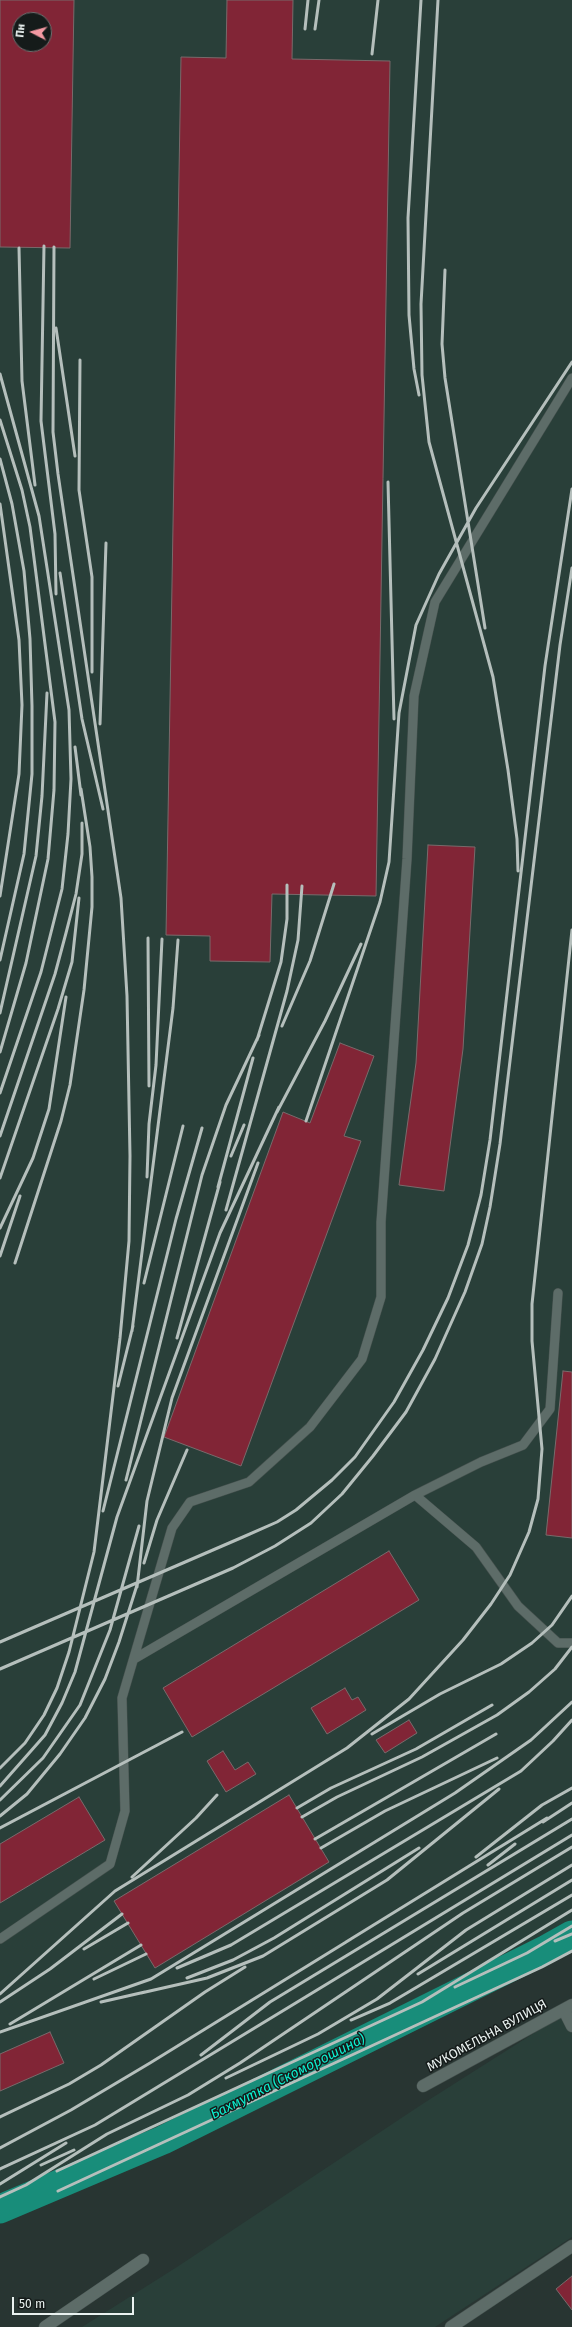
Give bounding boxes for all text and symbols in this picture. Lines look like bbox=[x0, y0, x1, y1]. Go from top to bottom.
north arrow bbox=[12, 12, 52, 52]
text: Пн bbox=[13, 23, 28, 38]
street label: МУКОМЕЛЬНА ВУЛИЦЯ bbox=[424, 1997, 550, 2075]
water label: Бахмутка (Скоморошина) bbox=[208, 2031, 368, 2123]
scale bar bbox=[14, 2289, 136, 2315]
text: 50 m bbox=[19, 2297, 45, 2311]

